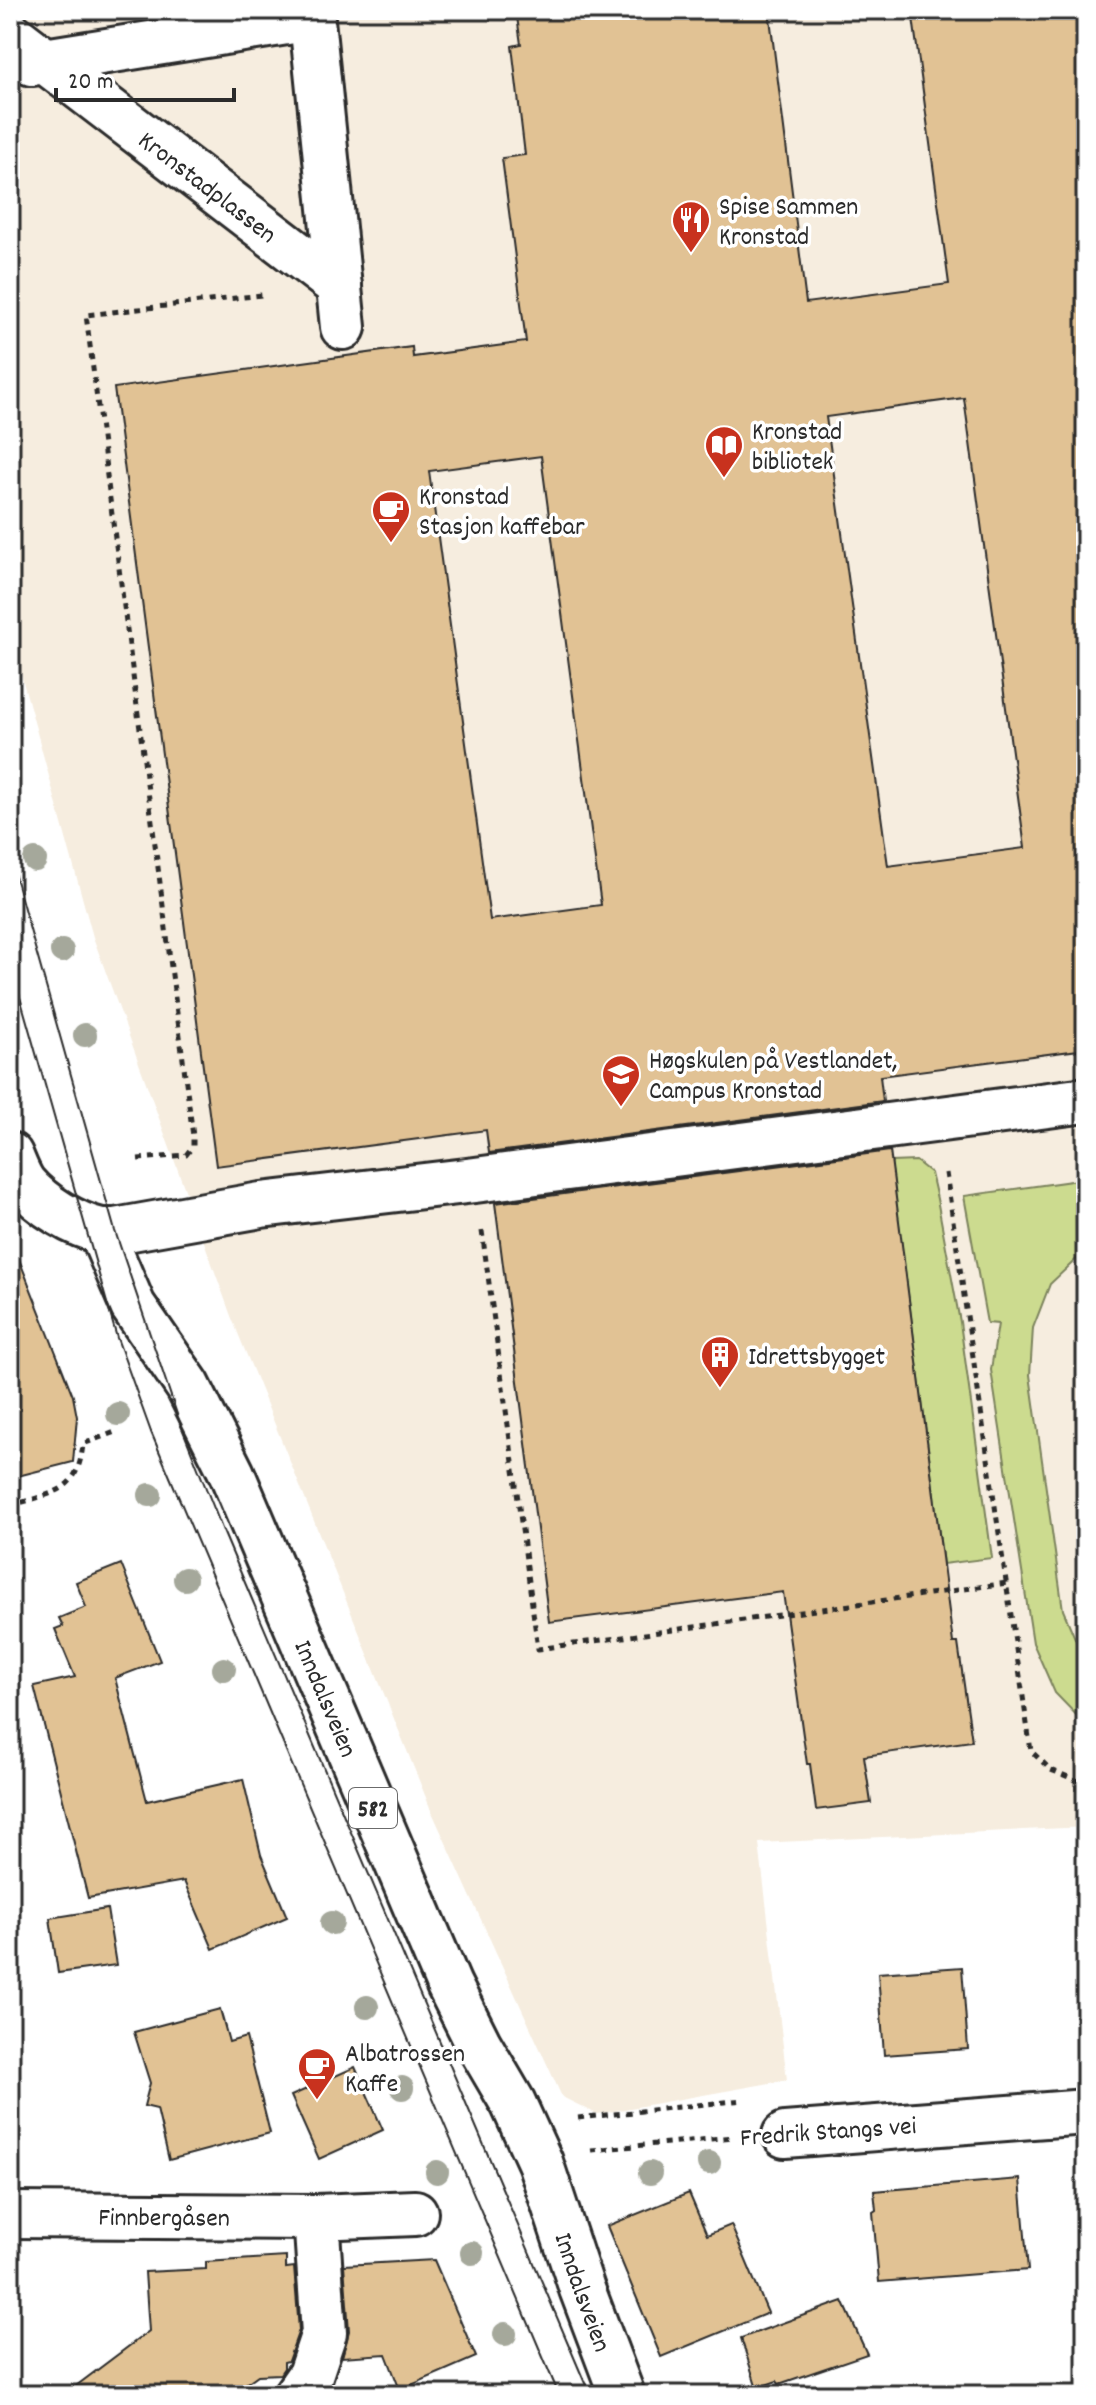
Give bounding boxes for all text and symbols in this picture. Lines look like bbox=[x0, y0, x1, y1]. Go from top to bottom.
scale bar bbox=[56, 52, 234, 102]
text: 20 m bbox=[68, 66, 114, 100]
street label: Kronstadplassen bbox=[129, 124, 283, 254]
place label: Spise Sammen Kronstad bbox=[719, 190, 858, 257]
restaurant icon: Spise Sammen Kronstad bbox=[670, 199, 712, 254]
place label: Kronstad bibliotek bbox=[752, 415, 842, 482]
library icon: Kronstad bibliotek bbox=[703, 424, 745, 479]
place label: Kronstad Stasjon kaffebar bbox=[419, 480, 585, 547]
cafe icon: Kronstad Stasjon kaffebar bbox=[370, 489, 412, 544]
place label: Høgskulen på Vestlandet, Campus Kronstad bbox=[649, 1044, 898, 1111]
school or university icon: Høgskulen på Vestlandet, Campus Kronstad bbox=[600, 1053, 642, 1108]
building icon: Idrettsbygget bbox=[699, 1334, 741, 1389]
place label: Idrettsbygget bbox=[748, 1340, 885, 1377]
street label: Inndalsveien bbox=[283, 1635, 365, 1764]
road number: 582 bbox=[349, 1788, 397, 1828]
place label: Albatrossen Kaffe bbox=[345, 2037, 465, 2104]
cafe icon: Albatrossen Kaffe bbox=[296, 2046, 338, 2101]
street label: Fredrik Stangs vei bbox=[739, 2109, 918, 2158]
street label: Finnbergåsen bbox=[98, 2201, 230, 2238]
street label: Inndalsveien bbox=[543, 2228, 619, 2358]

